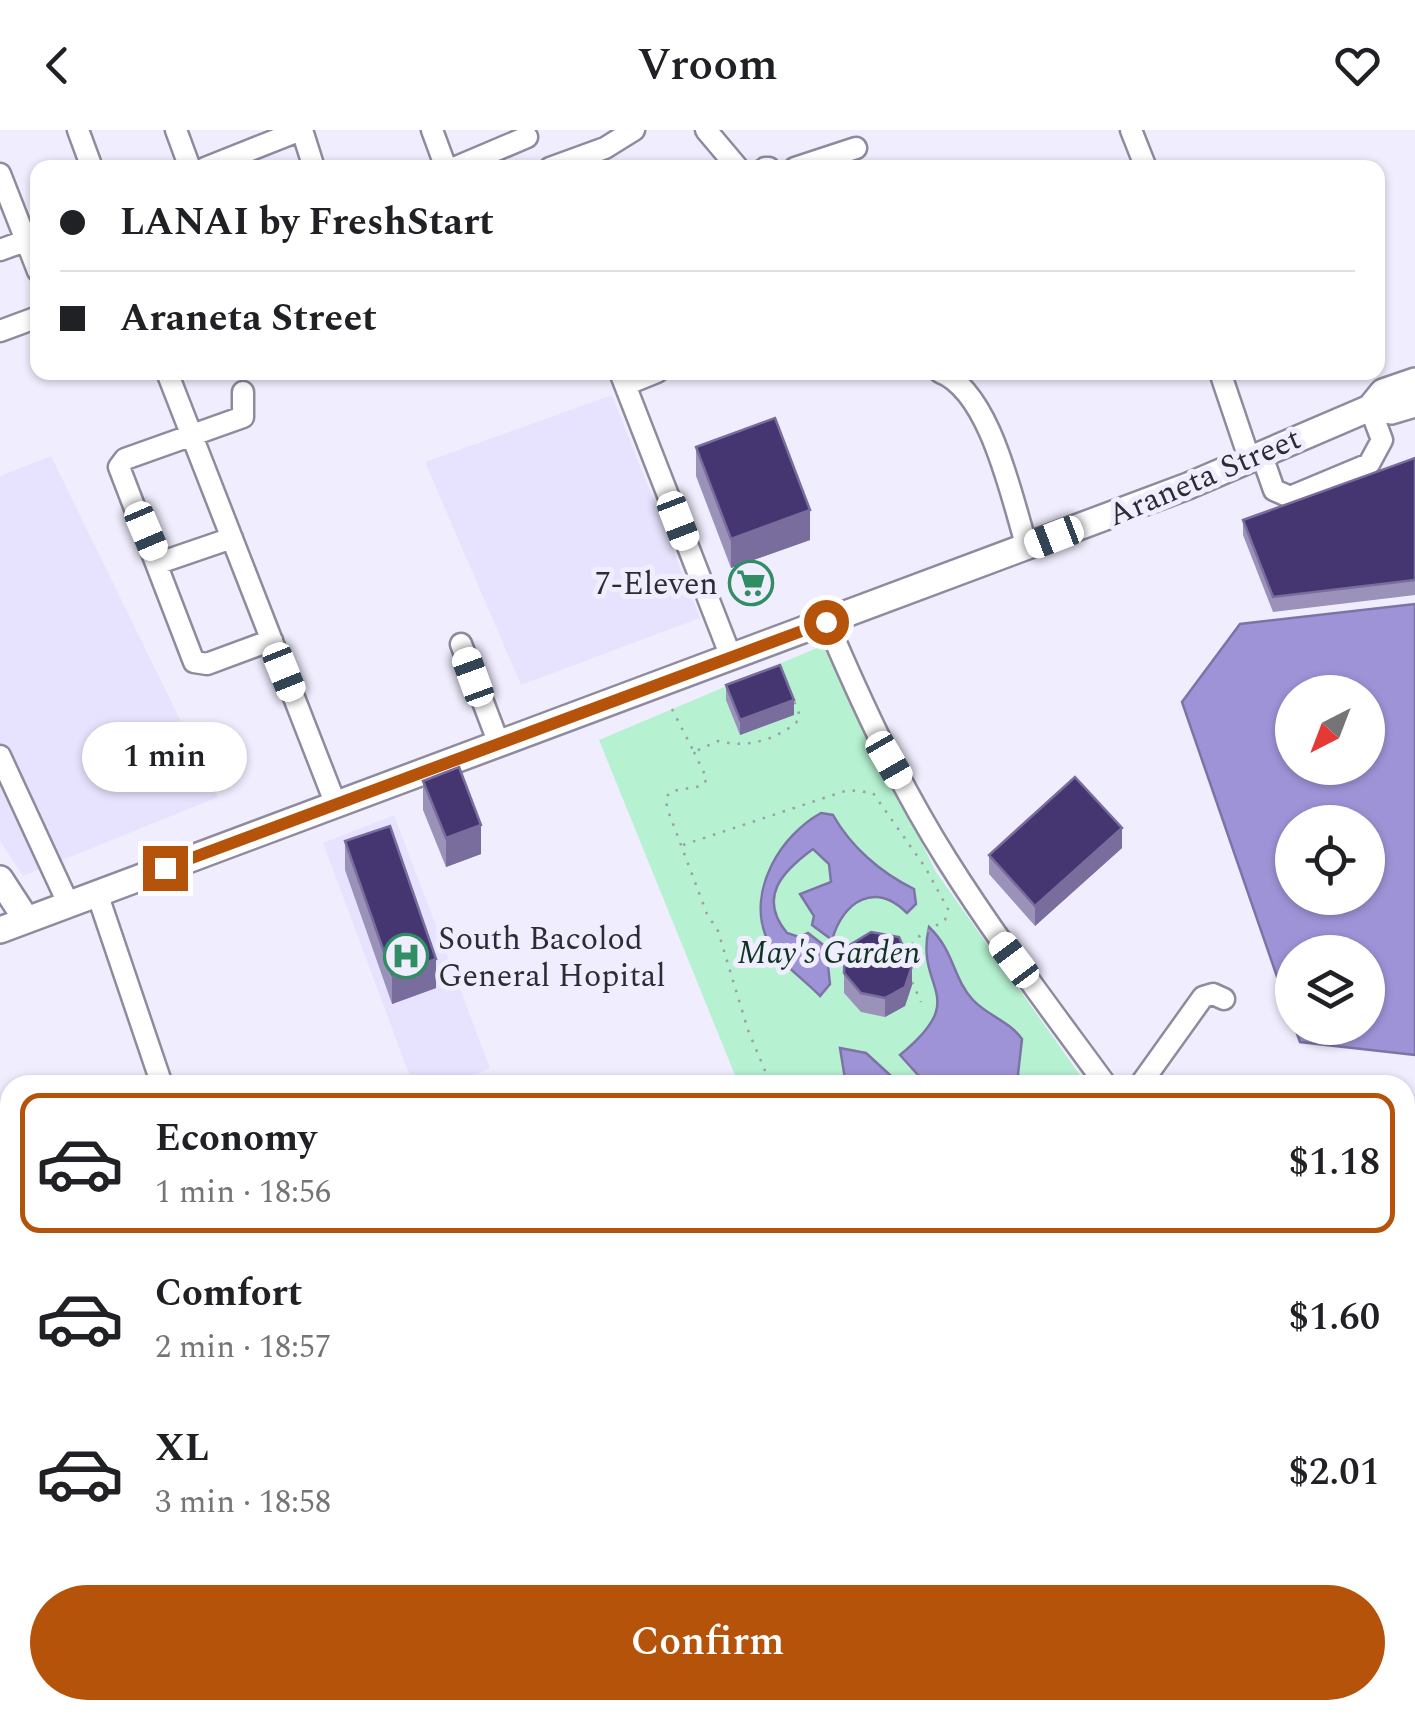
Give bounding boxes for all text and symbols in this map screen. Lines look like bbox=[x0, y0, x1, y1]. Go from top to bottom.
text: Vroom bbox=[637, 31, 778, 100]
icon: back bbox=[30, 38, 85, 93]
icon: heart bbox=[1330, 38, 1385, 93]
text: LANAI by FreshStart bbox=[120, 194, 494, 252]
text: Araneta Street bbox=[120, 290, 377, 348]
street label: Araneta Street bbox=[1100, 415, 1309, 540]
car bbox=[653, 488, 703, 554]
car bbox=[120, 498, 172, 564]
car bbox=[1021, 512, 1087, 562]
place label: 7-Eleven bbox=[595, 560, 718, 609]
supermarket icon: 7-Eleven bbox=[728, 560, 774, 606]
route start bbox=[804, 600, 849, 645]
car bbox=[259, 639, 309, 705]
car bbox=[449, 644, 497, 710]
north arrow bbox=[1275, 675, 1385, 785]
map controls bbox=[1275, 675, 1385, 1045]
callout: 1 min bbox=[82, 723, 248, 793]
car bbox=[861, 727, 917, 793]
text: 1 min bbox=[123, 732, 206, 781]
button: locate bbox=[1275, 805, 1385, 915]
route end bbox=[143, 846, 188, 891]
place label: South Bacolod General Hopital bbox=[438, 915, 666, 1001]
car bbox=[984, 927, 1044, 993]
park label: May's Garden bbox=[738, 929, 920, 978]
hospital icon: South Bacolod General Hopital bbox=[383, 933, 429, 979]
button: layers bbox=[1275, 935, 1385, 1045]
text: Economy bbox=[155, 1110, 316, 1168]
icon: car bbox=[35, 1118, 125, 1208]
text: $1.18 bbox=[1289, 1134, 1380, 1192]
text: 1 min · 18:56 bbox=[155, 1168, 331, 1217]
text: Comfort bbox=[155, 1265, 302, 1323]
icon: car bbox=[35, 1273, 125, 1363]
text: $1.60 bbox=[1289, 1289, 1380, 1347]
text: 2 min · 18:57 bbox=[155, 1323, 331, 1372]
text: XL bbox=[155, 1420, 209, 1478]
icon: car bbox=[35, 1428, 125, 1518]
text: $2.01 bbox=[1289, 1444, 1380, 1502]
text: 3 min · 18:58 bbox=[155, 1478, 331, 1527]
button: Confirm bbox=[30, 1585, 1385, 1700]

